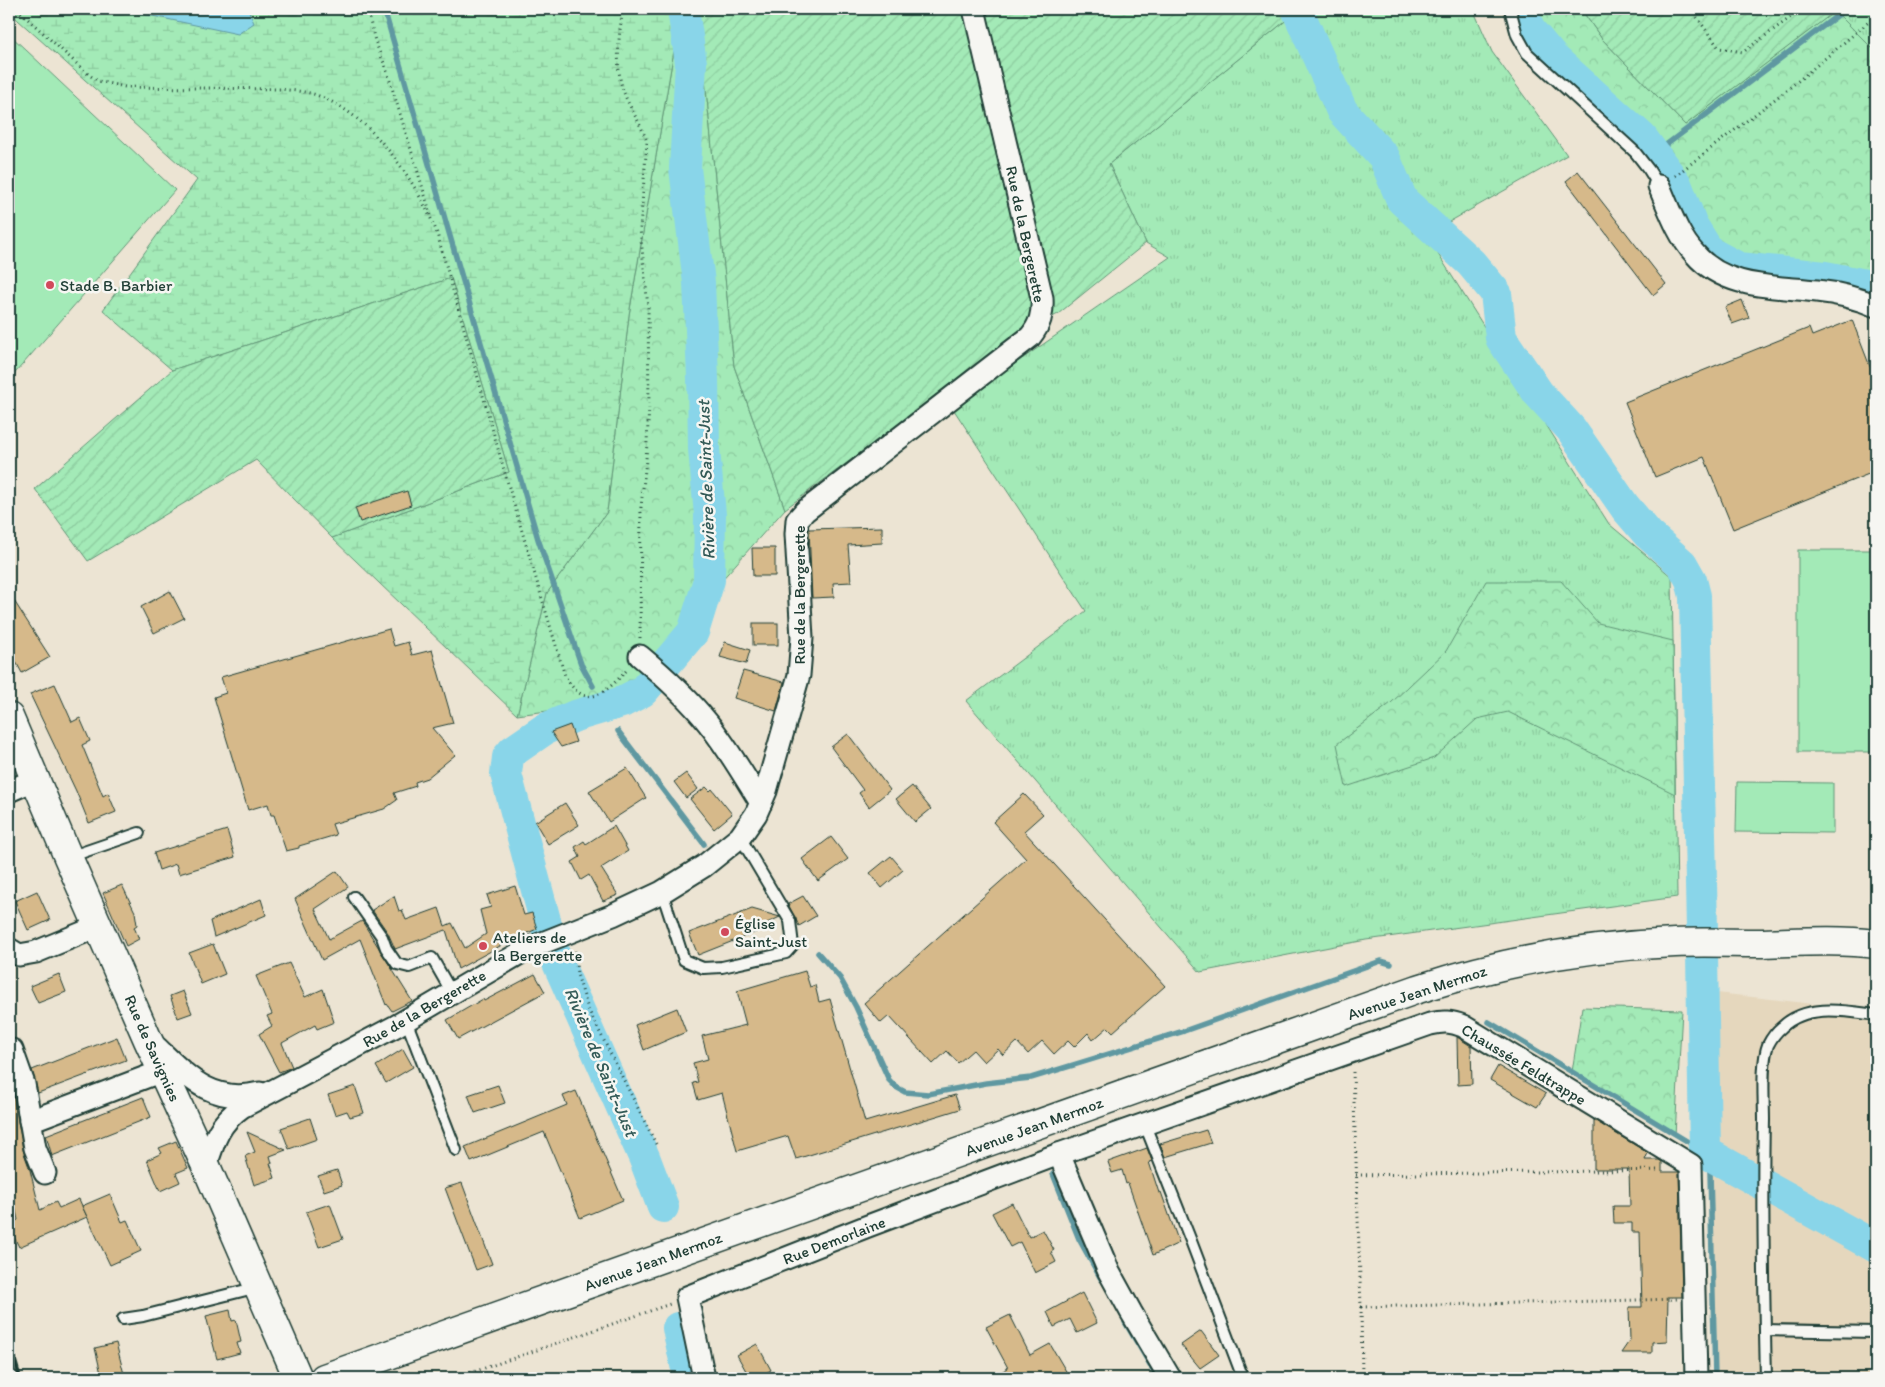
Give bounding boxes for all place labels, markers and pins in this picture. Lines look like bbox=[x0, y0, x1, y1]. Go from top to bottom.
place label: Stade B. Barbier bbox=[60, 276, 173, 295]
marker: Stade B. Barbier bbox=[44, 279, 56, 291]
place label: Église Saint-Just bbox=[735, 914, 807, 951]
marker: Église Saint-Just bbox=[719, 926, 731, 938]
place label: Ateliers de la Bergerette bbox=[493, 928, 582, 965]
marker: Ateliers de la Bergerette bbox=[477, 940, 489, 952]

